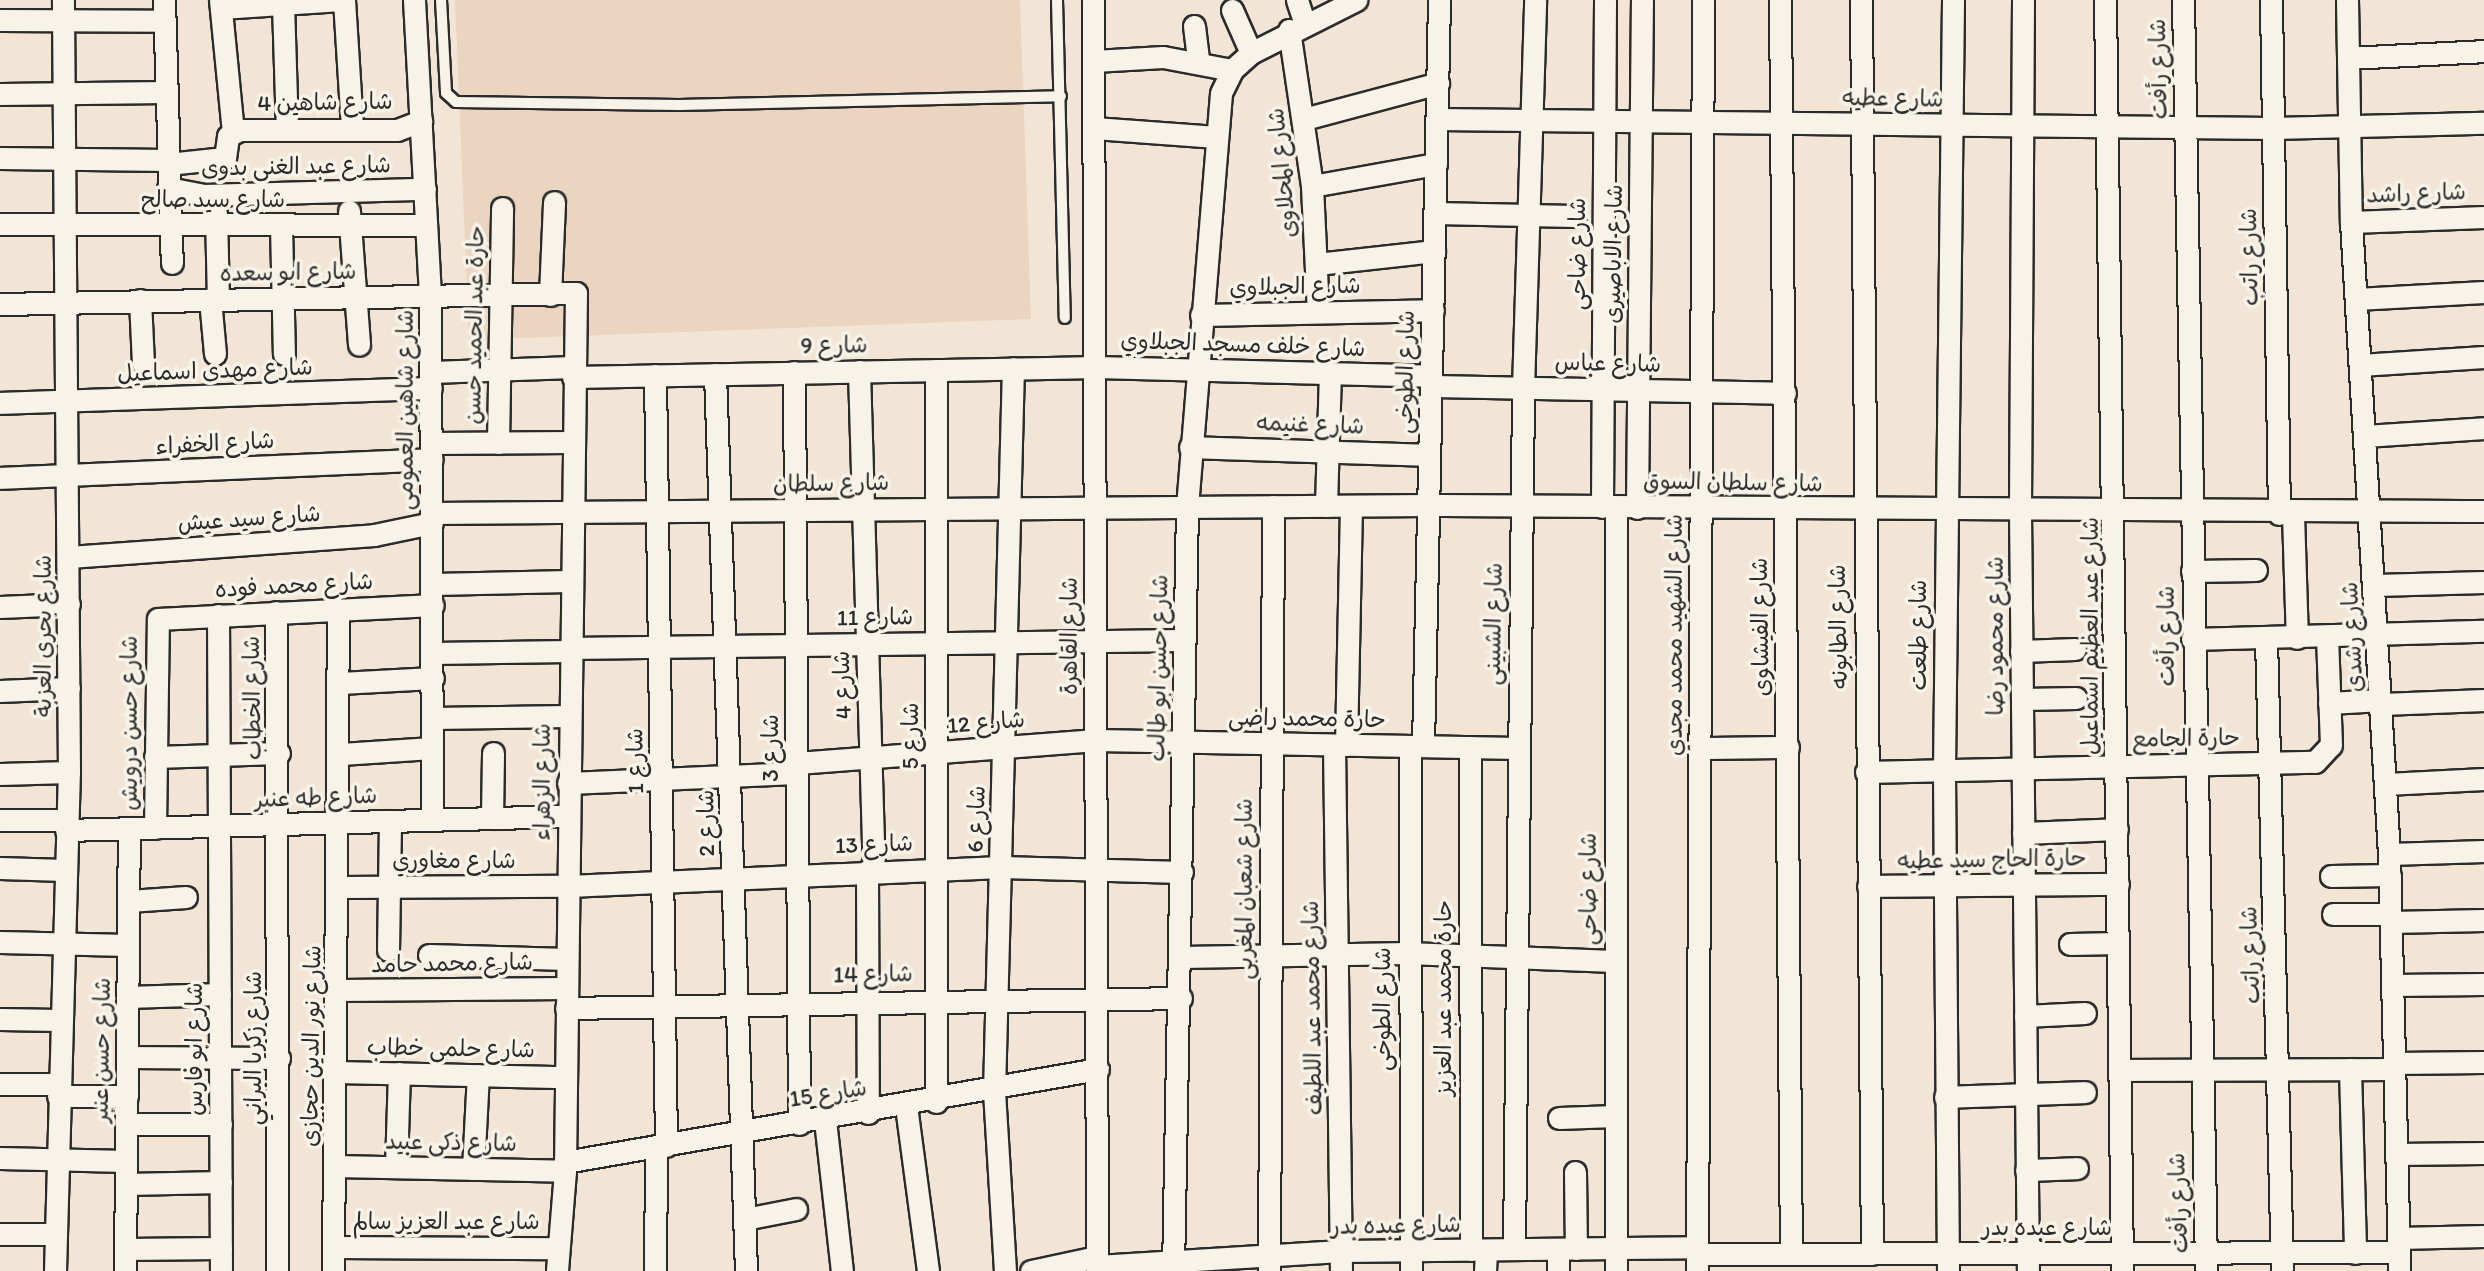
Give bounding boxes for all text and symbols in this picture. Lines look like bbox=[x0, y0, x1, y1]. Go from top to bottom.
street label: شارع رأفت bbox=[2143, 18, 2173, 120]
street label: شارع عطيه bbox=[1842, 83, 1944, 113]
street label: شارع شاهين 4 bbox=[257, 87, 393, 117]
street label: شارع المحلاوى bbox=[1261, 107, 1303, 239]
street label: شارع عبد الغنى بدوى bbox=[201, 151, 391, 181]
street label: شارع راشد bbox=[2366, 177, 2466, 209]
street label: شارع الاباصيرى bbox=[1598, 184, 1628, 324]
street label: شارع سيد صالح bbox=[141, 185, 285, 213]
street label: شارع ضاحى bbox=[1563, 198, 1591, 310]
street label: شارع راتب bbox=[2234, 208, 2264, 306]
street label: حارة عبد الحميد حسن bbox=[458, 225, 490, 425]
street label: شارع ابو سعده bbox=[220, 257, 356, 287]
street label: شارع الجبلاوي bbox=[1229, 271, 1361, 301]
street label: شارع شاهين العمومى bbox=[391, 310, 419, 510]
street label: شارع الطوخى bbox=[1390, 310, 1420, 434]
street label: شارع خلف مسجد الجبلاوي bbox=[1120, 326, 1366, 362]
street label: شارع 9 bbox=[800, 331, 868, 359]
street label: شارع عباس bbox=[1555, 348, 1661, 378]
street label: شارع مهدى اسماعيل bbox=[117, 353, 313, 387]
street label: شارع غنيمه bbox=[1255, 408, 1365, 440]
street label: شارع الخفراء bbox=[155, 426, 275, 460]
street label: شارع سلطان السوق bbox=[1643, 467, 1823, 497]
street label: شارع سلطان bbox=[773, 468, 889, 498]
street label: شارع سيد عيش bbox=[177, 499, 321, 537]
street label: شارع الشهيد محمد مجدي bbox=[1660, 514, 1688, 756]
street label: شارع عبد العظيم اسماعيل bbox=[2076, 517, 2104, 755]
street label: شارع بحرى العزبة bbox=[29, 555, 57, 717]
street label: شارع محمود رضا bbox=[1981, 556, 2009, 716]
street label: شارع الفيشاوى bbox=[1745, 557, 1775, 697]
street label: شارع الشبينى bbox=[1478, 562, 1508, 686]
street label: شارع الطابونه bbox=[1823, 564, 1853, 690]
street label: شارع محمد فوده bbox=[214, 567, 374, 603]
street label: شارع حسن ابو طالب bbox=[1143, 574, 1173, 762]
street label: شارع القاهرة bbox=[1055, 577, 1083, 695]
street label: شارع طلعت bbox=[1904, 580, 1932, 690]
street label: شارع رشدى bbox=[2335, 581, 2369, 693]
street label: شارع رأفت bbox=[2152, 586, 2180, 686]
street label: شارع 11 bbox=[837, 603, 913, 631]
street label: شارع حسن درويش bbox=[115, 635, 143, 811]
street label: شارع الخطاب bbox=[237, 636, 267, 760]
street label: شارع 4 bbox=[827, 650, 857, 720]
street label: شارع 5 bbox=[896, 702, 924, 770]
street label: حارة محمد راضى bbox=[1228, 703, 1386, 733]
street label: شارع 12 bbox=[946, 705, 1026, 739]
street label: شارع 3 bbox=[756, 714, 784, 782]
street label: شارع الزهراء bbox=[528, 723, 556, 841]
street label: حارة الجامع bbox=[2132, 723, 2240, 753]
street label: شارع 1 bbox=[621, 728, 649, 794]
street label: شارع طه عنبر bbox=[254, 781, 378, 813]
street label: شارع 6 bbox=[961, 785, 991, 853]
street label: شارع 2 bbox=[692, 789, 720, 857]
street label: شارع شعبان المغربى bbox=[1230, 798, 1258, 980]
street label: شارع 13 bbox=[834, 829, 914, 859]
street label: شارع ضاحى bbox=[1574, 833, 1602, 945]
street label: حارة الحاج سيد عطيه bbox=[1897, 844, 2087, 874]
street label: شارع مغاوري bbox=[392, 846, 516, 874]
street label: شارع محمد عبد اللطيف bbox=[1296, 900, 1328, 1116]
street label: حارة محمد عبد العزيز bbox=[1429, 900, 1457, 1096]
street label: شارع راتب bbox=[2235, 906, 2265, 1004]
street label: شارع نور الدين حجازى bbox=[295, 945, 327, 1147]
street label: شارع الطوخى bbox=[1368, 947, 1396, 1071]
street label: شارع محمد حامد bbox=[371, 948, 533, 978]
street label: شارع 14 bbox=[833, 960, 913, 988]
street label: شارع زكريا البراني bbox=[239, 971, 267, 1125]
street label: شارع حسن عنبر bbox=[86, 977, 116, 1123]
street label: شارع ابو فارس bbox=[180, 982, 208, 1116]
street label: شارع حلمى خطاب bbox=[367, 1033, 535, 1063]
street label: شارع 15 bbox=[787, 1073, 869, 1113]
street label: شارع ذكى عبيد bbox=[385, 1127, 517, 1157]
street label: شارع رأفت bbox=[2162, 1152, 2194, 1254]
street label: شارع عبد العزيز سالم bbox=[352, 1207, 540, 1235]
street label: شارع عبده بدر bbox=[1331, 1210, 1461, 1240]
street label: شارع عبده بدر bbox=[1982, 1213, 2112, 1241]

